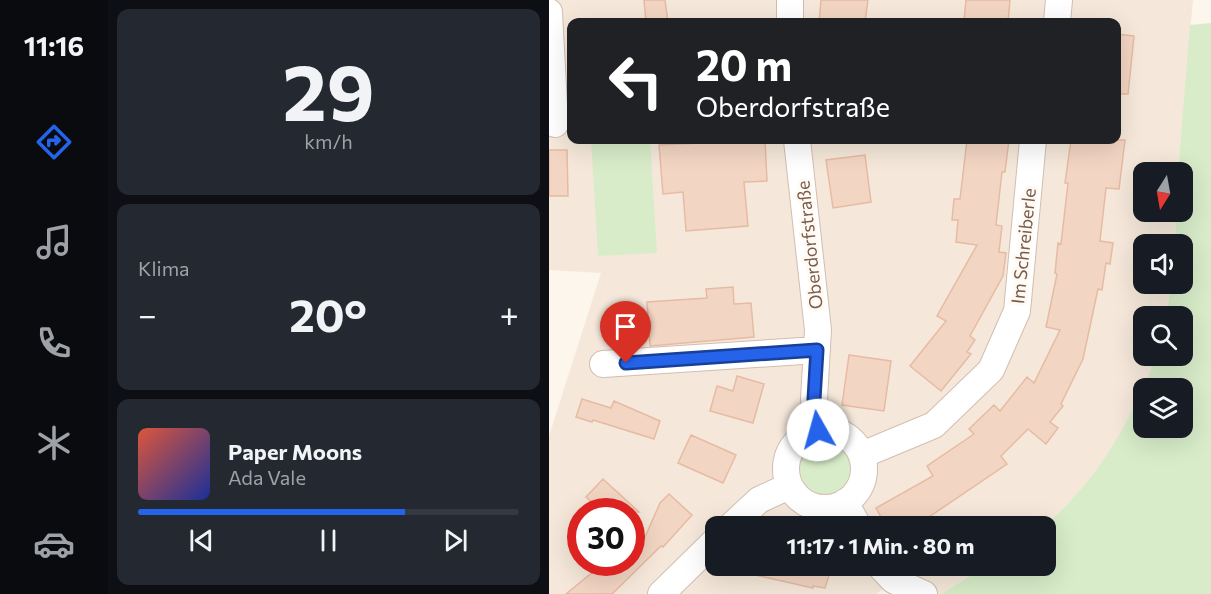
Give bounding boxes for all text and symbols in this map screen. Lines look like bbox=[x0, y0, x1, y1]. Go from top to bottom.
text: 11:16 bbox=[24, 29, 84, 62]
text: 20 m bbox=[696, 38, 792, 90]
text: 29 bbox=[282, 42, 375, 137]
icon: left bbox=[597, 42, 675, 120]
text: Oberdorfstraße bbox=[696, 90, 890, 123]
icon: directions bbox=[33, 121, 75, 163]
text: km/h bbox=[304, 129, 353, 153]
north arrow bbox=[1133, 162, 1193, 222]
map controls bbox=[1133, 162, 1193, 438]
street label: Oberdorfstraße bbox=[791, 180, 827, 310]
street label: Im Schreiberle bbox=[1006, 187, 1040, 305]
icon: music bbox=[33, 221, 75, 263]
button: sound bbox=[1133, 234, 1193, 294]
text: Klima bbox=[138, 256, 190, 280]
text: 20° bbox=[289, 286, 367, 341]
text: − bbox=[138, 293, 157, 334]
text: + bbox=[500, 293, 519, 334]
pin bbox=[600, 301, 651, 363]
button: search bbox=[1133, 306, 1193, 366]
icon: arrive bbox=[609, 310, 642, 343]
icon: phone bbox=[33, 322, 75, 364]
button: layers bbox=[1133, 378, 1193, 438]
position arrow bbox=[786, 398, 850, 462]
icon: climate bbox=[33, 422, 75, 464]
text: Paper Moons bbox=[228, 438, 362, 465]
text: Ada Vale bbox=[228, 465, 306, 489]
speed limit sign: 30 bbox=[567, 498, 645, 576]
icon: car bbox=[33, 523, 75, 565]
icon: previous bbox=[185, 524, 218, 557]
icon: pause bbox=[312, 524, 345, 557]
icon: next bbox=[439, 524, 472, 557]
text: 11:17 · 1 Min. · 80 m bbox=[787, 532, 974, 559]

